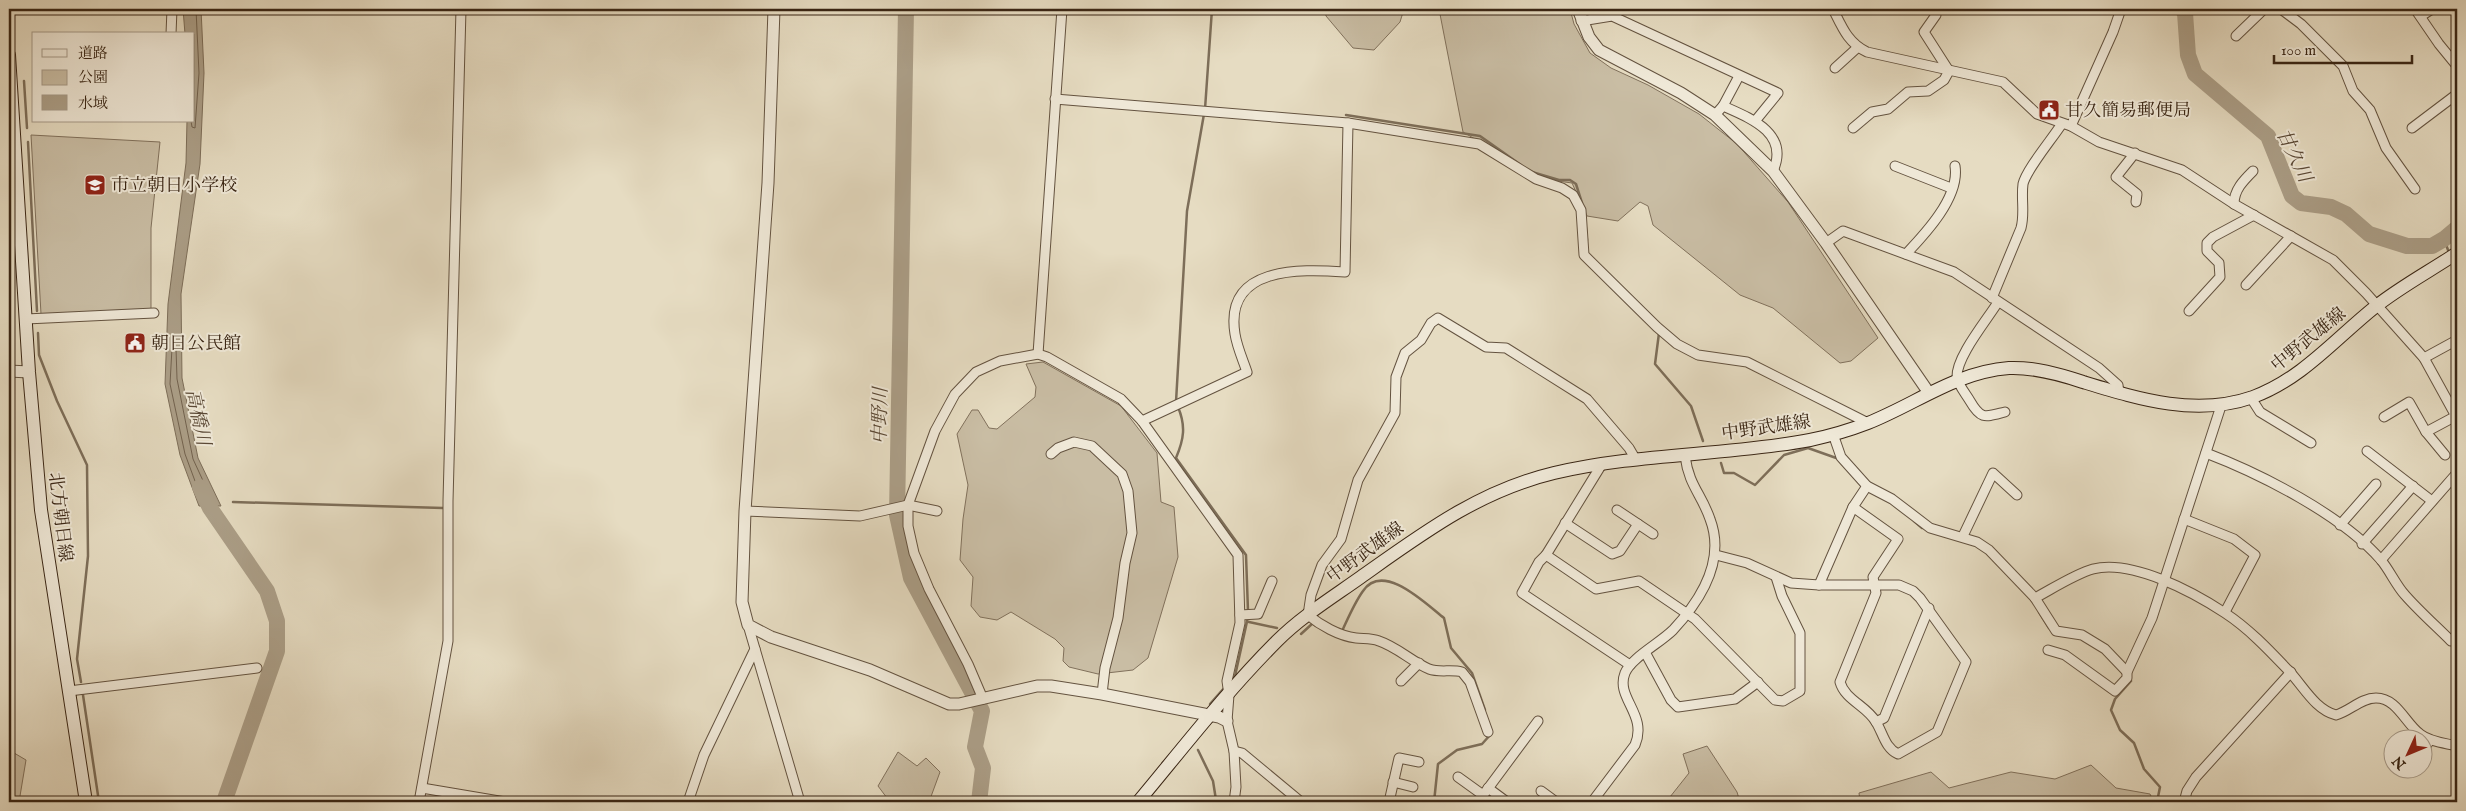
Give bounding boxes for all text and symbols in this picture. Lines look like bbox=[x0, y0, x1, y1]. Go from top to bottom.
legend bbox=[32, 32, 195, 122]
scale bar bbox=[2274, 32, 2411, 64]
text: 100 m bbox=[2281, 41, 2317, 60]
text: 道路 bbox=[78, 44, 108, 63]
text: 公園 bbox=[78, 68, 108, 87]
text: 水域 bbox=[78, 94, 108, 113]
public building icon: 甘久簡易郵便局 bbox=[2037, 98, 2061, 122]
place label: 甘久簡易郵便局 bbox=[2065, 100, 2191, 123]
water label: 甘久川 bbox=[2270, 125, 2317, 189]
school or university icon: 市立朝日小学校 bbox=[83, 173, 107, 197]
place label: 市立朝日小学校 bbox=[111, 175, 237, 198]
street label: 中野武雄線 bbox=[2267, 303, 2351, 377]
public building icon: 朝日公民館 bbox=[123, 331, 147, 355]
place label: 朝日公民館 bbox=[151, 333, 241, 356]
water label: 中野川 bbox=[869, 385, 894, 445]
water label: 高橋川 bbox=[179, 387, 215, 450]
street label: 中野武雄線 bbox=[1720, 411, 1812, 446]
street label: 北方朝日線 bbox=[43, 471, 76, 563]
street label: 中野武雄線 bbox=[1323, 517, 1409, 589]
north arrow bbox=[2384, 728, 2434, 778]
text: N bbox=[2389, 752, 2411, 774]

